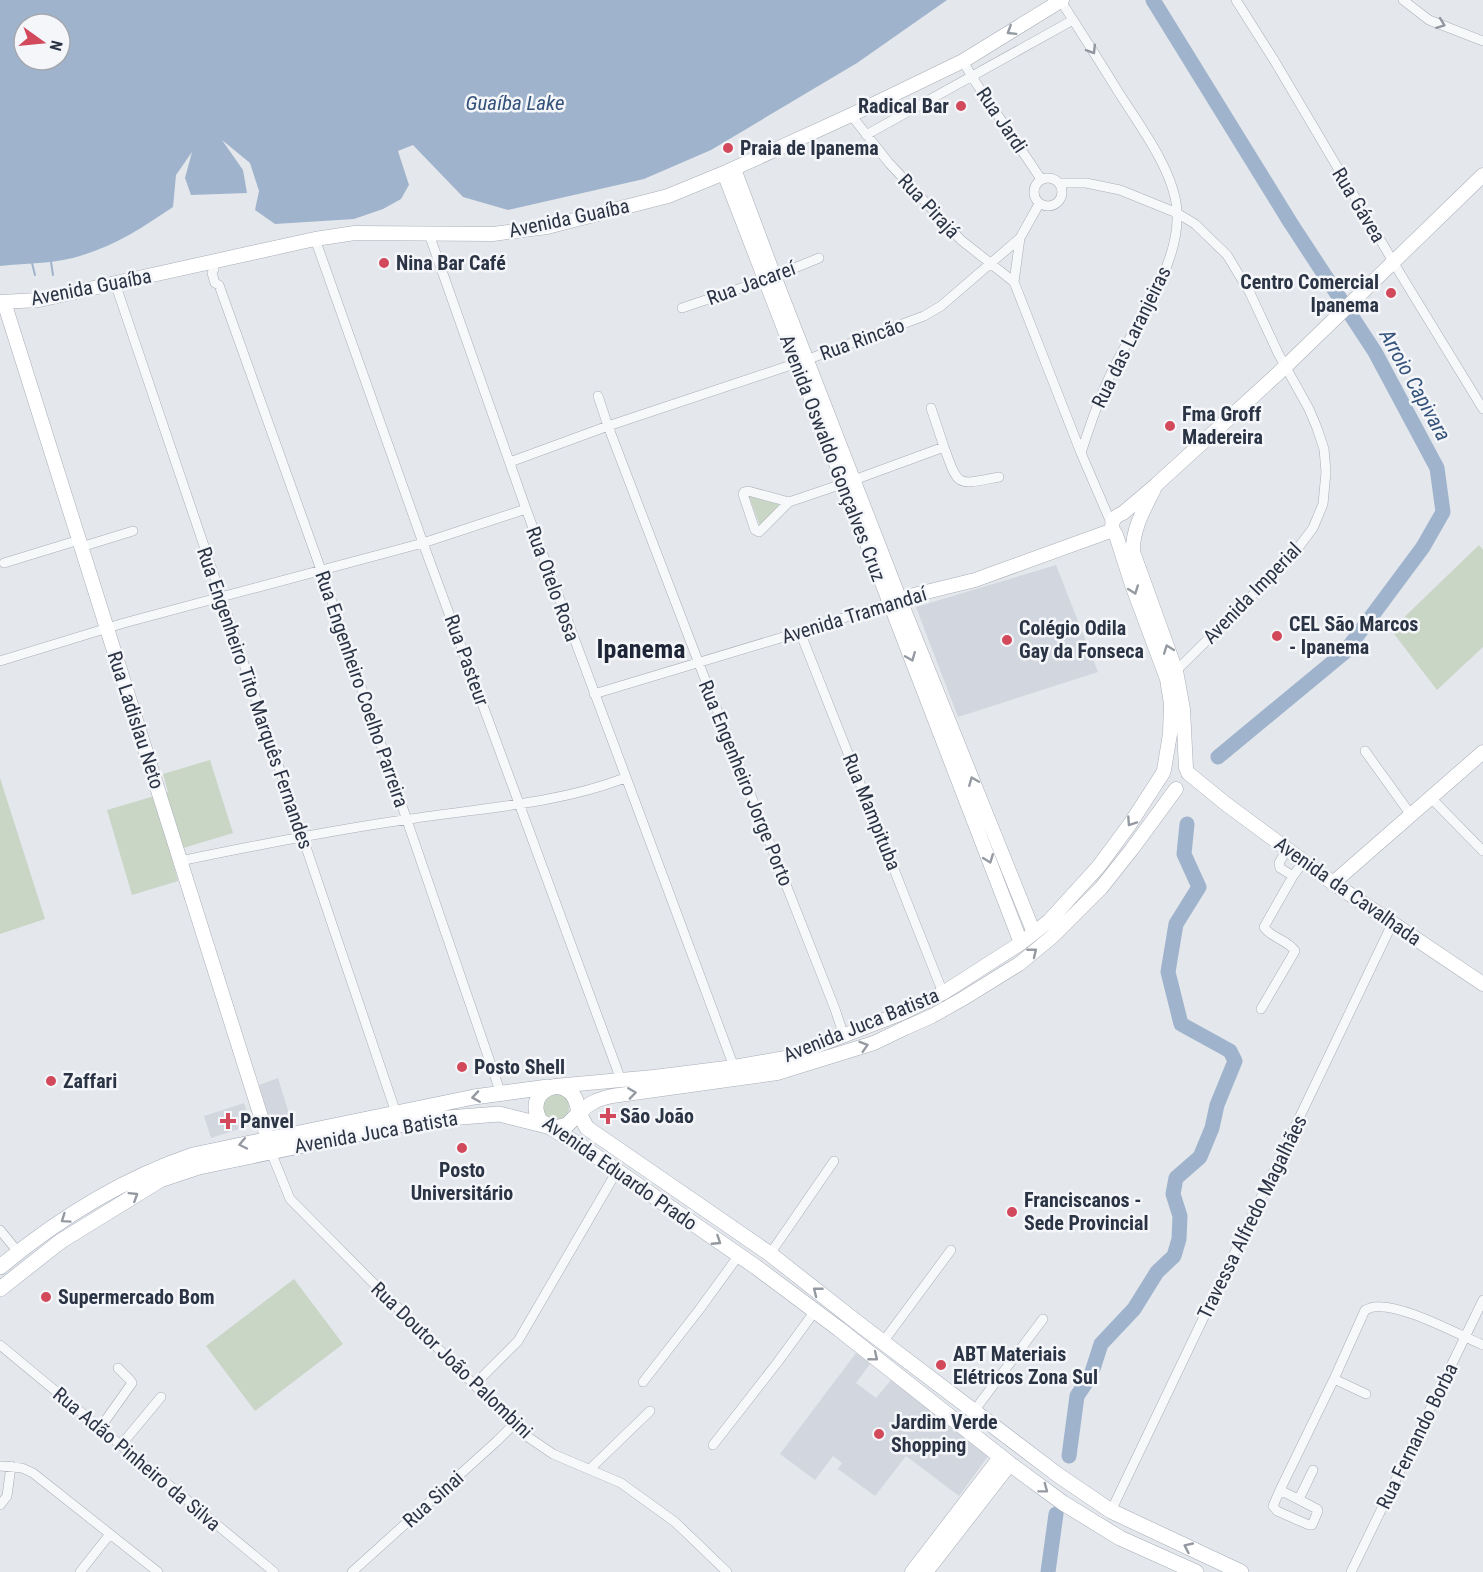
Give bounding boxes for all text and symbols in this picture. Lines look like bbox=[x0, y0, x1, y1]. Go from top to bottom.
north arrow bbox=[12, 12, 72, 72]
one-way arrow bbox=[1435, 17, 1445, 30]
one-way arrow bbox=[1007, 24, 1017, 36]
text: N bbox=[46, 39, 66, 53]
one-way arrow bbox=[1085, 43, 1096, 54]
street label: Rua Jardi bbox=[971, 83, 1033, 157]
water label: Guaíba Lake bbox=[465, 91, 565, 115]
place label: Radical Bar bbox=[858, 94, 949, 118]
marker: Radical Bar bbox=[954, 99, 968, 113]
place label: Praia de Ipanema bbox=[740, 136, 879, 160]
marker: Praia de Ipanema bbox=[721, 141, 735, 155]
street label: Rua Gávea bbox=[1327, 163, 1391, 247]
street label: Rua Pirajá bbox=[893, 169, 965, 243]
street label: Avenida Guaíba bbox=[507, 194, 631, 242]
place label: Nina Bar Café bbox=[396, 251, 506, 275]
street label: Rua Jacareí bbox=[703, 255, 800, 310]
marker: Nina Bar Café bbox=[377, 256, 391, 270]
street label: Rua das Laranjeiras bbox=[1086, 262, 1176, 412]
street label: Avenida Guaíba bbox=[29, 264, 153, 310]
place label: Centro Comercial Ipanema bbox=[1240, 270, 1379, 317]
marker: Centro Comercial Ipanema bbox=[1384, 286, 1398, 300]
street label: Rua Rincão bbox=[816, 313, 908, 365]
water label: Arroio Capivara bbox=[1374, 324, 1455, 445]
street label: Avenida Oswaldo Gonçalves Cruz bbox=[775, 331, 891, 585]
place label: Fma Groff Madereira bbox=[1182, 402, 1263, 449]
marker: Fma Groff Madereira bbox=[1163, 419, 1177, 433]
street label: Rua Otelo Rosa bbox=[521, 523, 585, 645]
street label: Avenida Imperial bbox=[1198, 537, 1306, 649]
street label: Rua Engenheiro Tito Marquês Fernandes bbox=[192, 544, 318, 852]
street label: Rua Engenheiro Coelho Parreira bbox=[310, 568, 414, 810]
street label: Avenida Tramandaí bbox=[779, 581, 931, 648]
one-way arrow bbox=[1127, 584, 1139, 595]
street label: Rua Pasteur bbox=[439, 611, 495, 709]
place label: CEL São Marcos - Ipanema bbox=[1289, 612, 1418, 659]
place label: Colégio Odila Gay da Fonseca bbox=[1019, 616, 1144, 663]
marker: CEL São Marcos - Ipanema bbox=[1270, 629, 1284, 643]
marker: Colégio Odila Gay da Fonseca bbox=[1000, 633, 1014, 647]
district label: Ipanema bbox=[597, 634, 685, 664]
one-way arrow bbox=[1163, 644, 1176, 655]
street label: Rua Ladislau Neto bbox=[102, 648, 170, 792]
one-way arrow bbox=[904, 651, 916, 662]
street label: Rua Engenheiro Jorge Porto bbox=[694, 677, 798, 889]
street label: Rua Mampituba bbox=[838, 750, 906, 874]
one-way arrow bbox=[968, 776, 981, 787]
one-way arrow bbox=[1127, 816, 1138, 827]
street label: Avenida da Cavalhada bbox=[1270, 831, 1426, 951]
one-way arrow bbox=[982, 853, 995, 863]
one-way arrow bbox=[1027, 948, 1038, 959]
street label: Avenida Juca Batista bbox=[780, 983, 942, 1067]
one-way arrow bbox=[858, 1041, 869, 1053]
place label: Posto Shell bbox=[474, 1055, 565, 1079]
marker: Posto Shell bbox=[455, 1060, 469, 1074]
place label: Zaffari bbox=[63, 1069, 117, 1093]
marker: Zaffari bbox=[44, 1074, 58, 1088]
one-way arrow bbox=[628, 1087, 637, 1099]
one-way arrow bbox=[471, 1091, 480, 1103]
place label: São João bbox=[620, 1104, 694, 1128]
street label: Avenida Juca Batista bbox=[292, 1106, 460, 1158]
place label: Panvel bbox=[240, 1109, 294, 1133]
marker: São João bbox=[601, 1109, 615, 1123]
street label: Avenida Eduardo Prado bbox=[538, 1111, 702, 1235]
street label: Travessa Alfredo Magalhães bbox=[1192, 1111, 1312, 1323]
marker: Panvel bbox=[221, 1114, 235, 1128]
one-way arrow bbox=[239, 1137, 249, 1150]
marker: Posto Universitário bbox=[455, 1141, 469, 1155]
place label: Posto Universitário bbox=[411, 1158, 513, 1205]
place label: Franciscanos - Sede Provincial bbox=[1024, 1188, 1148, 1235]
one-way arrow bbox=[128, 1192, 138, 1204]
marker: Franciscanos - Sede Provincial bbox=[1005, 1205, 1019, 1219]
one-way arrow bbox=[61, 1212, 72, 1223]
one-way arrow bbox=[711, 1233, 721, 1245]
street label: Rua Doutor João Palombini bbox=[366, 1277, 538, 1443]
place label: Supermercado Bom bbox=[58, 1285, 215, 1309]
one-way arrow bbox=[812, 1287, 823, 1298]
marker: Supermercado Bom bbox=[39, 1290, 53, 1304]
place label: ABT Materiais Elétricos Zona Sul bbox=[953, 1342, 1098, 1389]
one-way arrow bbox=[867, 1349, 878, 1360]
marker: ABT Materiais Elétricos Zona Sul bbox=[934, 1358, 948, 1372]
street label: Rua Fernando Borba bbox=[1371, 1359, 1463, 1513]
street label: Rua Adão Pinheiro da Silva bbox=[48, 1382, 226, 1536]
place label: Jardim Verde Shopping bbox=[891, 1410, 998, 1457]
marker: Jardim Verde Shopping bbox=[872, 1427, 886, 1441]
street label: Rua Sinai bbox=[398, 1466, 468, 1532]
one-way arrow bbox=[1038, 1482, 1049, 1493]
one-way arrow bbox=[1183, 1542, 1194, 1554]

